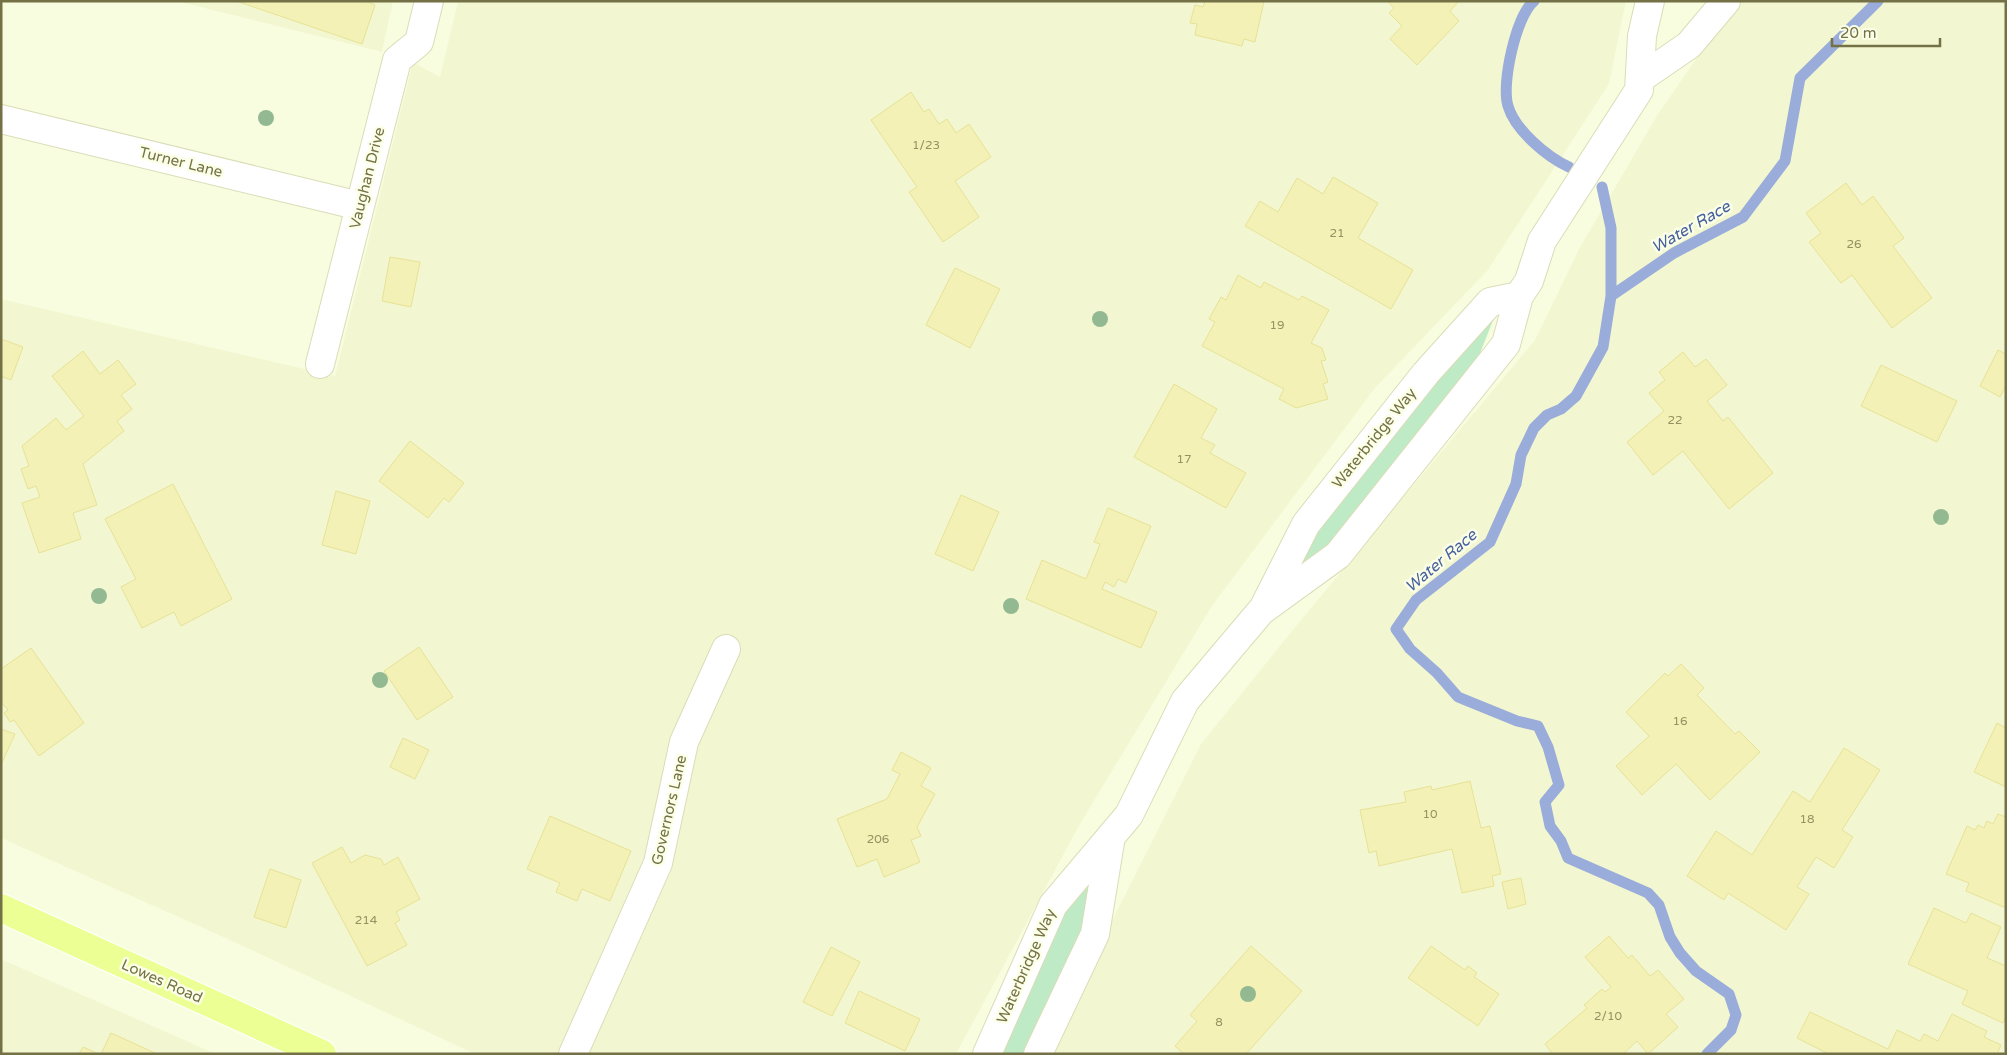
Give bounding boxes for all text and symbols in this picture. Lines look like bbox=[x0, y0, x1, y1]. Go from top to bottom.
scale bar bbox=[1832, 15, 1940, 47]
text: 20 m bbox=[1840, 24, 1877, 42]
street label: Vaughan Drive bbox=[346, 125, 388, 231]
house number: 1/23 bbox=[912, 138, 940, 152]
street label: Turner Lane bbox=[138, 143, 224, 181]
water label: Water Race bbox=[1648, 196, 1735, 258]
house number: 21 bbox=[1329, 226, 1345, 240]
house number: 26 bbox=[1846, 237, 1862, 251]
house number: 19 bbox=[1269, 318, 1285, 332]
street label: Waterbridge Way bbox=[1328, 384, 1420, 492]
house number: 22 bbox=[1667, 413, 1683, 427]
house number: 17 bbox=[1176, 452, 1192, 466]
water label: Water Race bbox=[1401, 525, 1482, 597]
house number: 16 bbox=[1672, 714, 1688, 728]
street label: Governors Lane bbox=[648, 753, 690, 867]
house number: 10 bbox=[1422, 807, 1438, 821]
house number: 18 bbox=[1799, 812, 1815, 826]
house number: 206 bbox=[867, 832, 889, 846]
street label: Waterbridge Way bbox=[993, 906, 1059, 1026]
house number: 214 bbox=[355, 913, 378, 927]
street label: Lowes Road bbox=[119, 955, 205, 1007]
house number: 2/10 bbox=[1594, 1009, 1622, 1023]
house number: 8 bbox=[1215, 1015, 1223, 1029]

